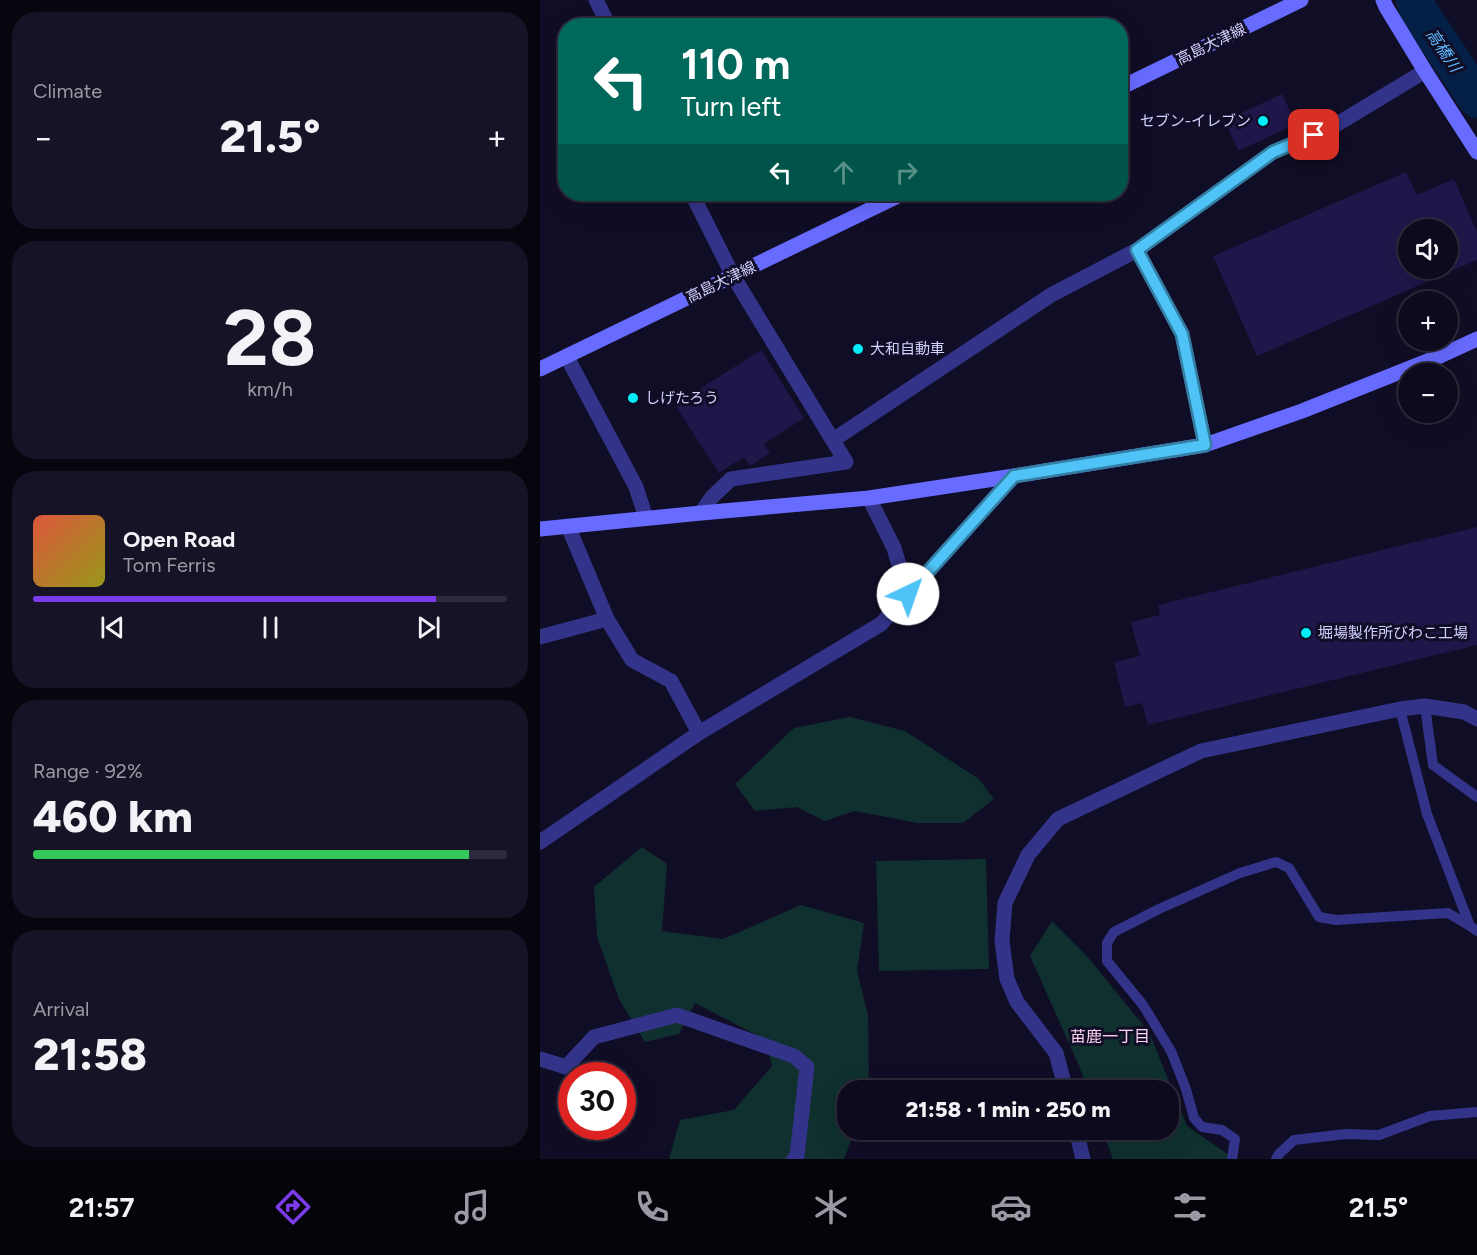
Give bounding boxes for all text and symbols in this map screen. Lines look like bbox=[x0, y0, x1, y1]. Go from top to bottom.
street label: 高島大津線 bbox=[1173, 19, 1249, 69]
water label: 高橋川 bbox=[1422, 25, 1466, 77]
text: 110 m bbox=[681, 39, 790, 90]
icon: left bbox=[582, 42, 660, 120]
text: Climate bbox=[33, 79, 102, 103]
text: Turn left bbox=[681, 90, 781, 123]
text: 21.5° bbox=[219, 109, 321, 163]
pin bbox=[1288, 109, 1339, 160]
place label: セブン-イレブン bbox=[1140, 112, 1251, 130]
marker: セブン-イレブン bbox=[1256, 114, 1270, 128]
text: − bbox=[33, 118, 54, 157]
text: + bbox=[486, 118, 507, 157]
icon: arrive bbox=[1297, 118, 1330, 151]
icon: left bbox=[764, 156, 797, 189]
icon: ahead bbox=[827, 156, 860, 189]
icon: right bbox=[890, 156, 923, 189]
map controls bbox=[1398, 219, 1458, 423]
button: sound bbox=[1398, 219, 1458, 279]
street label: 高島大津線 bbox=[683, 257, 759, 307]
text: 28 bbox=[224, 291, 316, 385]
button: + bbox=[1398, 291, 1458, 351]
place label: 大和自動車 bbox=[870, 340, 945, 358]
marker: 大和自動車 bbox=[851, 342, 865, 356]
button: − bbox=[1398, 363, 1458, 423]
text: km/h bbox=[247, 377, 293, 401]
place label: しげたろう bbox=[645, 389, 719, 407]
marker: しげたろう bbox=[626, 391, 640, 405]
text: Open Road bbox=[123, 526, 235, 553]
text: Tom Ferris bbox=[123, 553, 216, 577]
position arrow bbox=[876, 562, 940, 626]
icon: previous bbox=[96, 611, 129, 644]
icon: pause bbox=[254, 611, 287, 644]
icon: next bbox=[412, 611, 445, 644]
place label: 堀場製作所びわこ工場 bbox=[1318, 624, 1468, 642]
marker: 堀場製作所びわこ工場 bbox=[1299, 626, 1313, 640]
text: Range · 92% bbox=[33, 759, 143, 783]
text: 460 km bbox=[33, 789, 193, 843]
text: Arrival bbox=[33, 997, 89, 1021]
text: 21:58 bbox=[33, 1027, 147, 1081]
district label: 苗鹿一丁目 bbox=[1070, 1027, 1150, 1046]
speed limit sign: 30 bbox=[558, 1062, 636, 1140]
text: 21:58 · 1 min · 250 m bbox=[905, 1096, 1111, 1123]
icon: directions bbox=[272, 1186, 314, 1228]
icon: music bbox=[451, 1186, 493, 1228]
icon: phone bbox=[631, 1186, 673, 1228]
icon: climate bbox=[810, 1186, 852, 1228]
icon: car bbox=[990, 1186, 1032, 1228]
icon: filters bbox=[1169, 1186, 1211, 1228]
text: 21:57 bbox=[69, 1191, 135, 1224]
text: 21.5° bbox=[1349, 1191, 1408, 1224]

